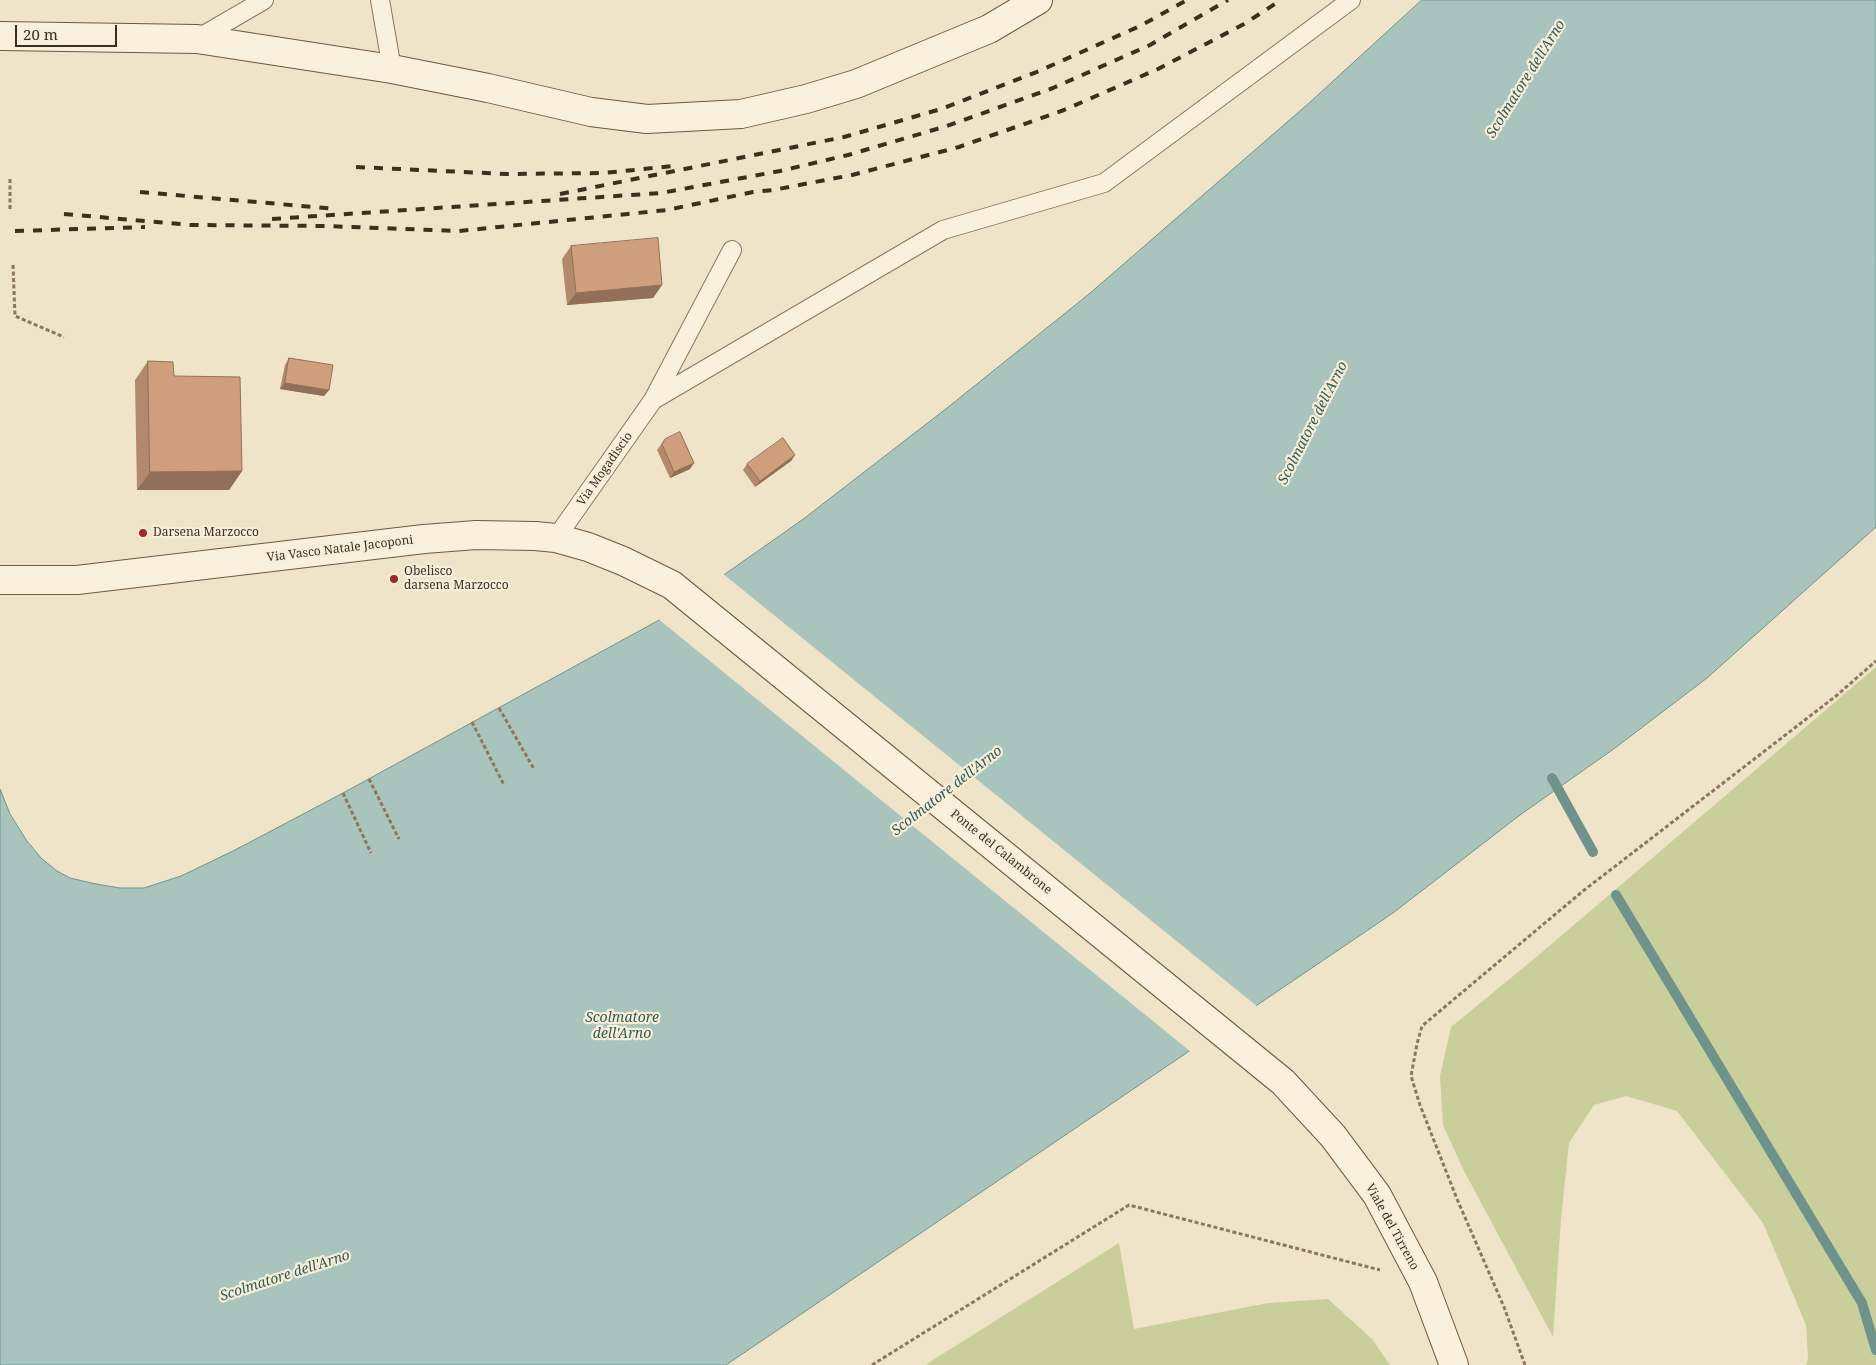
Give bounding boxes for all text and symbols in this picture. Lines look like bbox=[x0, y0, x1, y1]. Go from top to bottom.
scale bar bbox=[18, 15, 120, 47]
water label: Scolmatore dell'Arno bbox=[1483, 17, 1569, 141]
text: 20 m bbox=[23, 24, 58, 44]
water label: Scolmatore dell'Arno bbox=[1275, 359, 1351, 487]
street label: Via Mogadiscio bbox=[574, 429, 636, 509]
place label: Darsena Marzocco bbox=[153, 526, 259, 540]
marker: Darsena Marzocco bbox=[137, 527, 149, 539]
street label: Via Vasco Natale Jacoponi bbox=[266, 533, 414, 565]
place label: Obelisco darsena Marzocco bbox=[404, 565, 509, 593]
marker: Obelisco darsena Marzocco bbox=[388, 573, 400, 585]
water label: Scolmatore dell'Arno bbox=[888, 743, 1006, 839]
street label: Ponte del Calambrone bbox=[947, 807, 1055, 897]
water label: Scolmatore dell'Arno bbox=[585, 1010, 659, 1042]
street label: Viale del Tirreno bbox=[1362, 1181, 1422, 1273]
water label: Scolmatore dell'Arno bbox=[218, 1247, 352, 1305]

